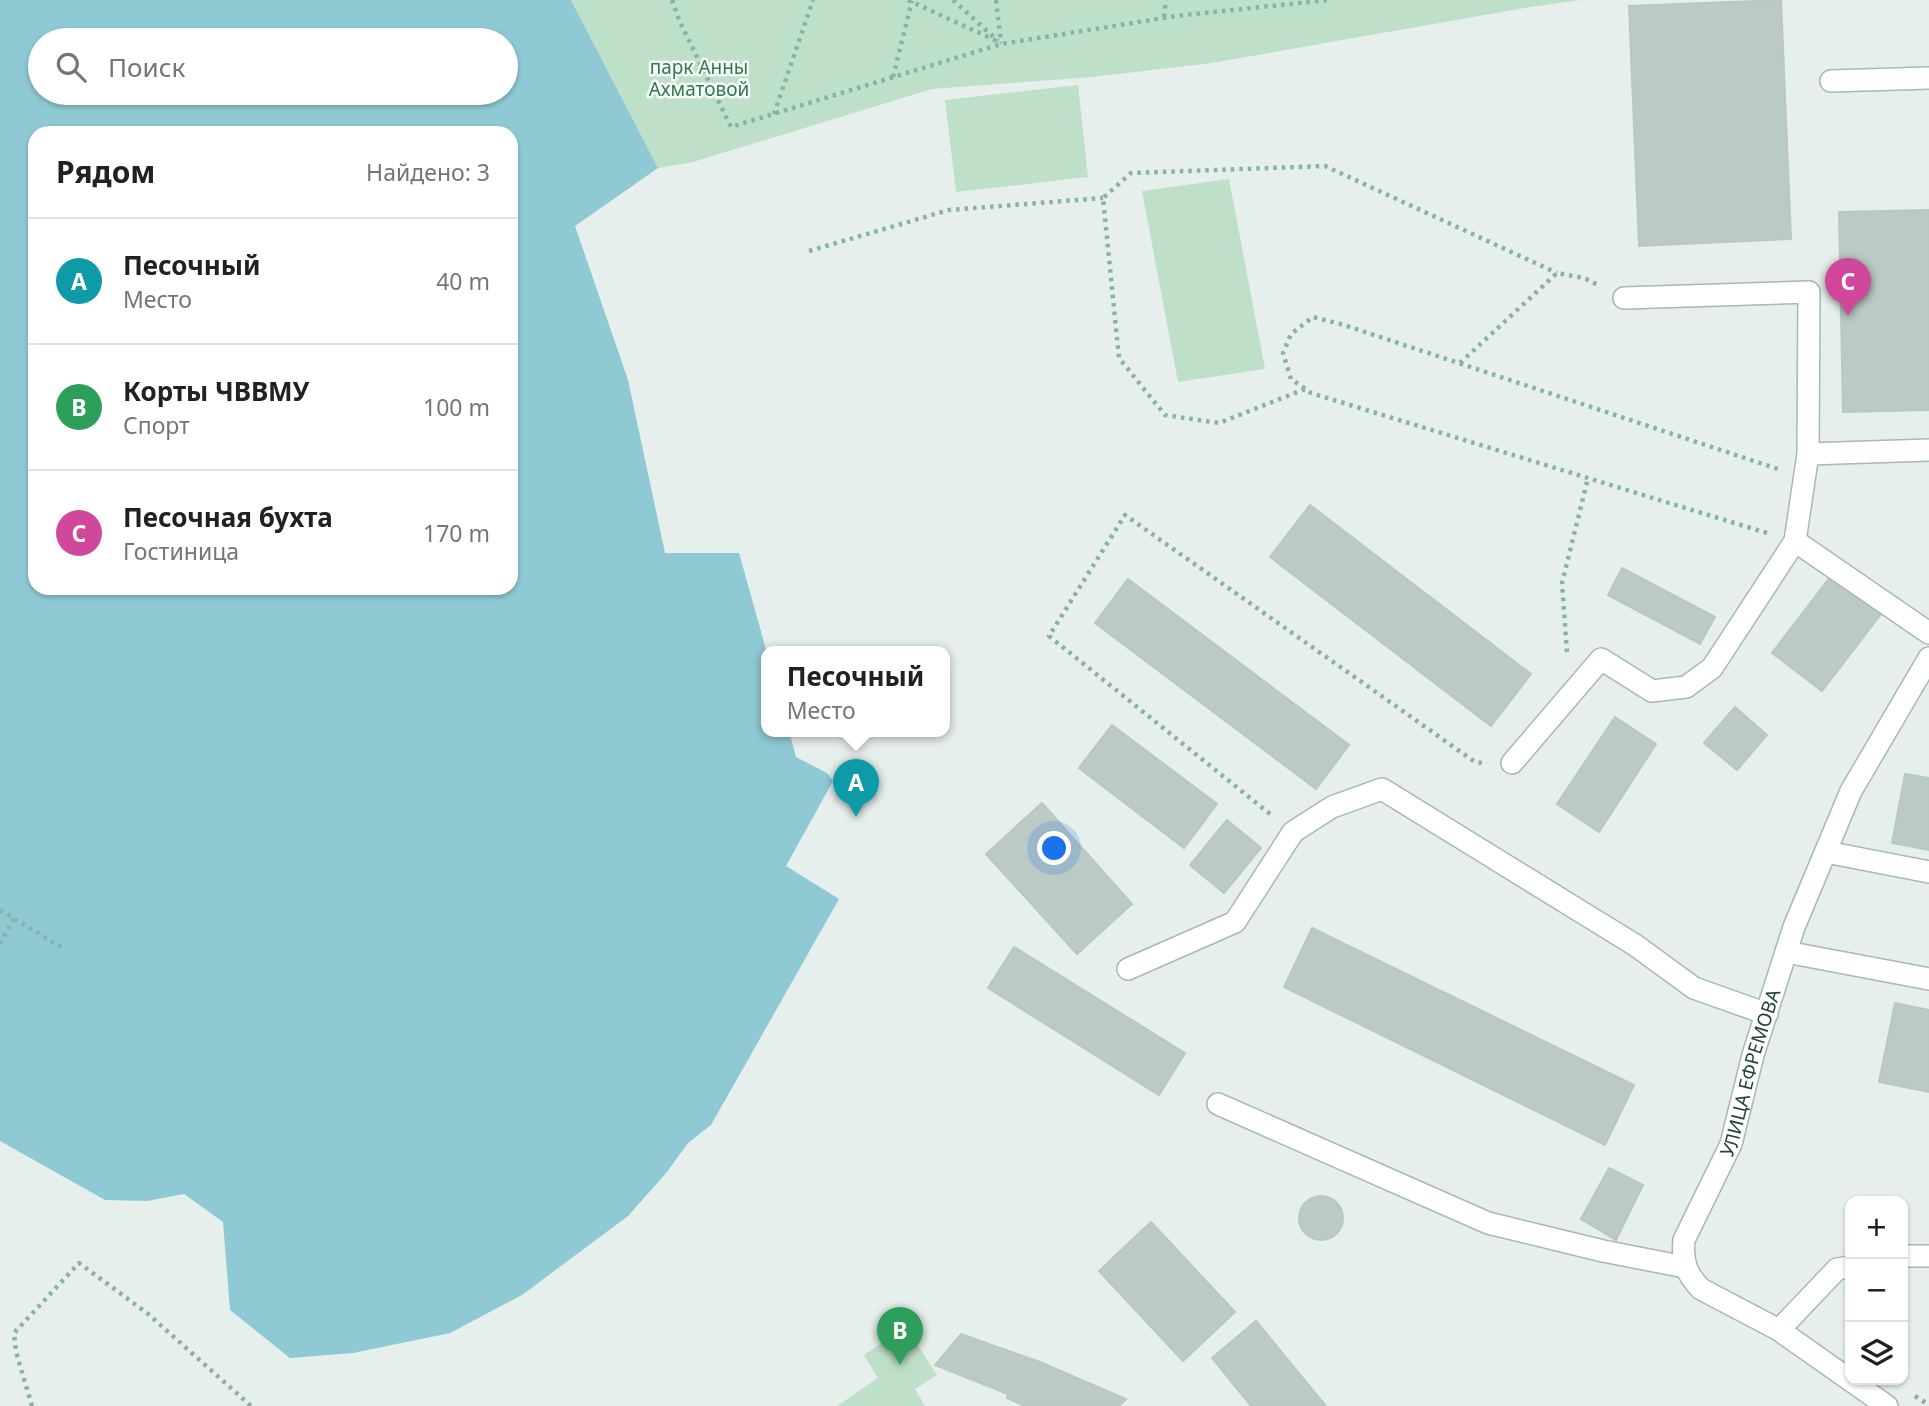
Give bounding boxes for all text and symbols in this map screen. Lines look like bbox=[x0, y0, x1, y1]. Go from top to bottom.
search box bbox=[28, 28, 518, 105]
icon: search bbox=[52, 48, 90, 86]
text: Поиск bbox=[108, 49, 185, 85]
park label: парк Анны Ахматовой bbox=[649, 54, 749, 102]
text: Рядом bbox=[56, 151, 155, 192]
text: Найдено: 3 bbox=[366, 156, 490, 188]
text: Песочный bbox=[123, 247, 261, 283]
pin: C bbox=[1825, 258, 1871, 316]
text: A bbox=[71, 265, 87, 297]
text: 40 m bbox=[436, 265, 490, 297]
text: Место bbox=[123, 283, 192, 315]
text: Корты ЧВВМУ bbox=[123, 373, 309, 409]
text: B bbox=[71, 391, 87, 423]
text: 100 m bbox=[423, 391, 490, 423]
text: Спорт bbox=[123, 409, 190, 441]
text: Песочная бухта bbox=[123, 499, 333, 535]
text: C bbox=[72, 517, 86, 549]
text: 170 m bbox=[423, 517, 490, 549]
text: Гостиница bbox=[123, 535, 239, 567]
popup bbox=[761, 646, 950, 737]
text: Песочный bbox=[787, 658, 924, 694]
text: Место bbox=[787, 694, 856, 726]
pin: A bbox=[833, 759, 879, 817]
your location bbox=[1037, 831, 1071, 865]
street label: УЛИЦА ЕФРЕМОВА bbox=[1714, 985, 1787, 1161]
map controls bbox=[1845, 1196, 1908, 1385]
button: + bbox=[1845, 1196, 1908, 1259]
button: − bbox=[1845, 1259, 1908, 1322]
pin: B bbox=[877, 1307, 923, 1365]
button: layers bbox=[1845, 1322, 1908, 1385]

